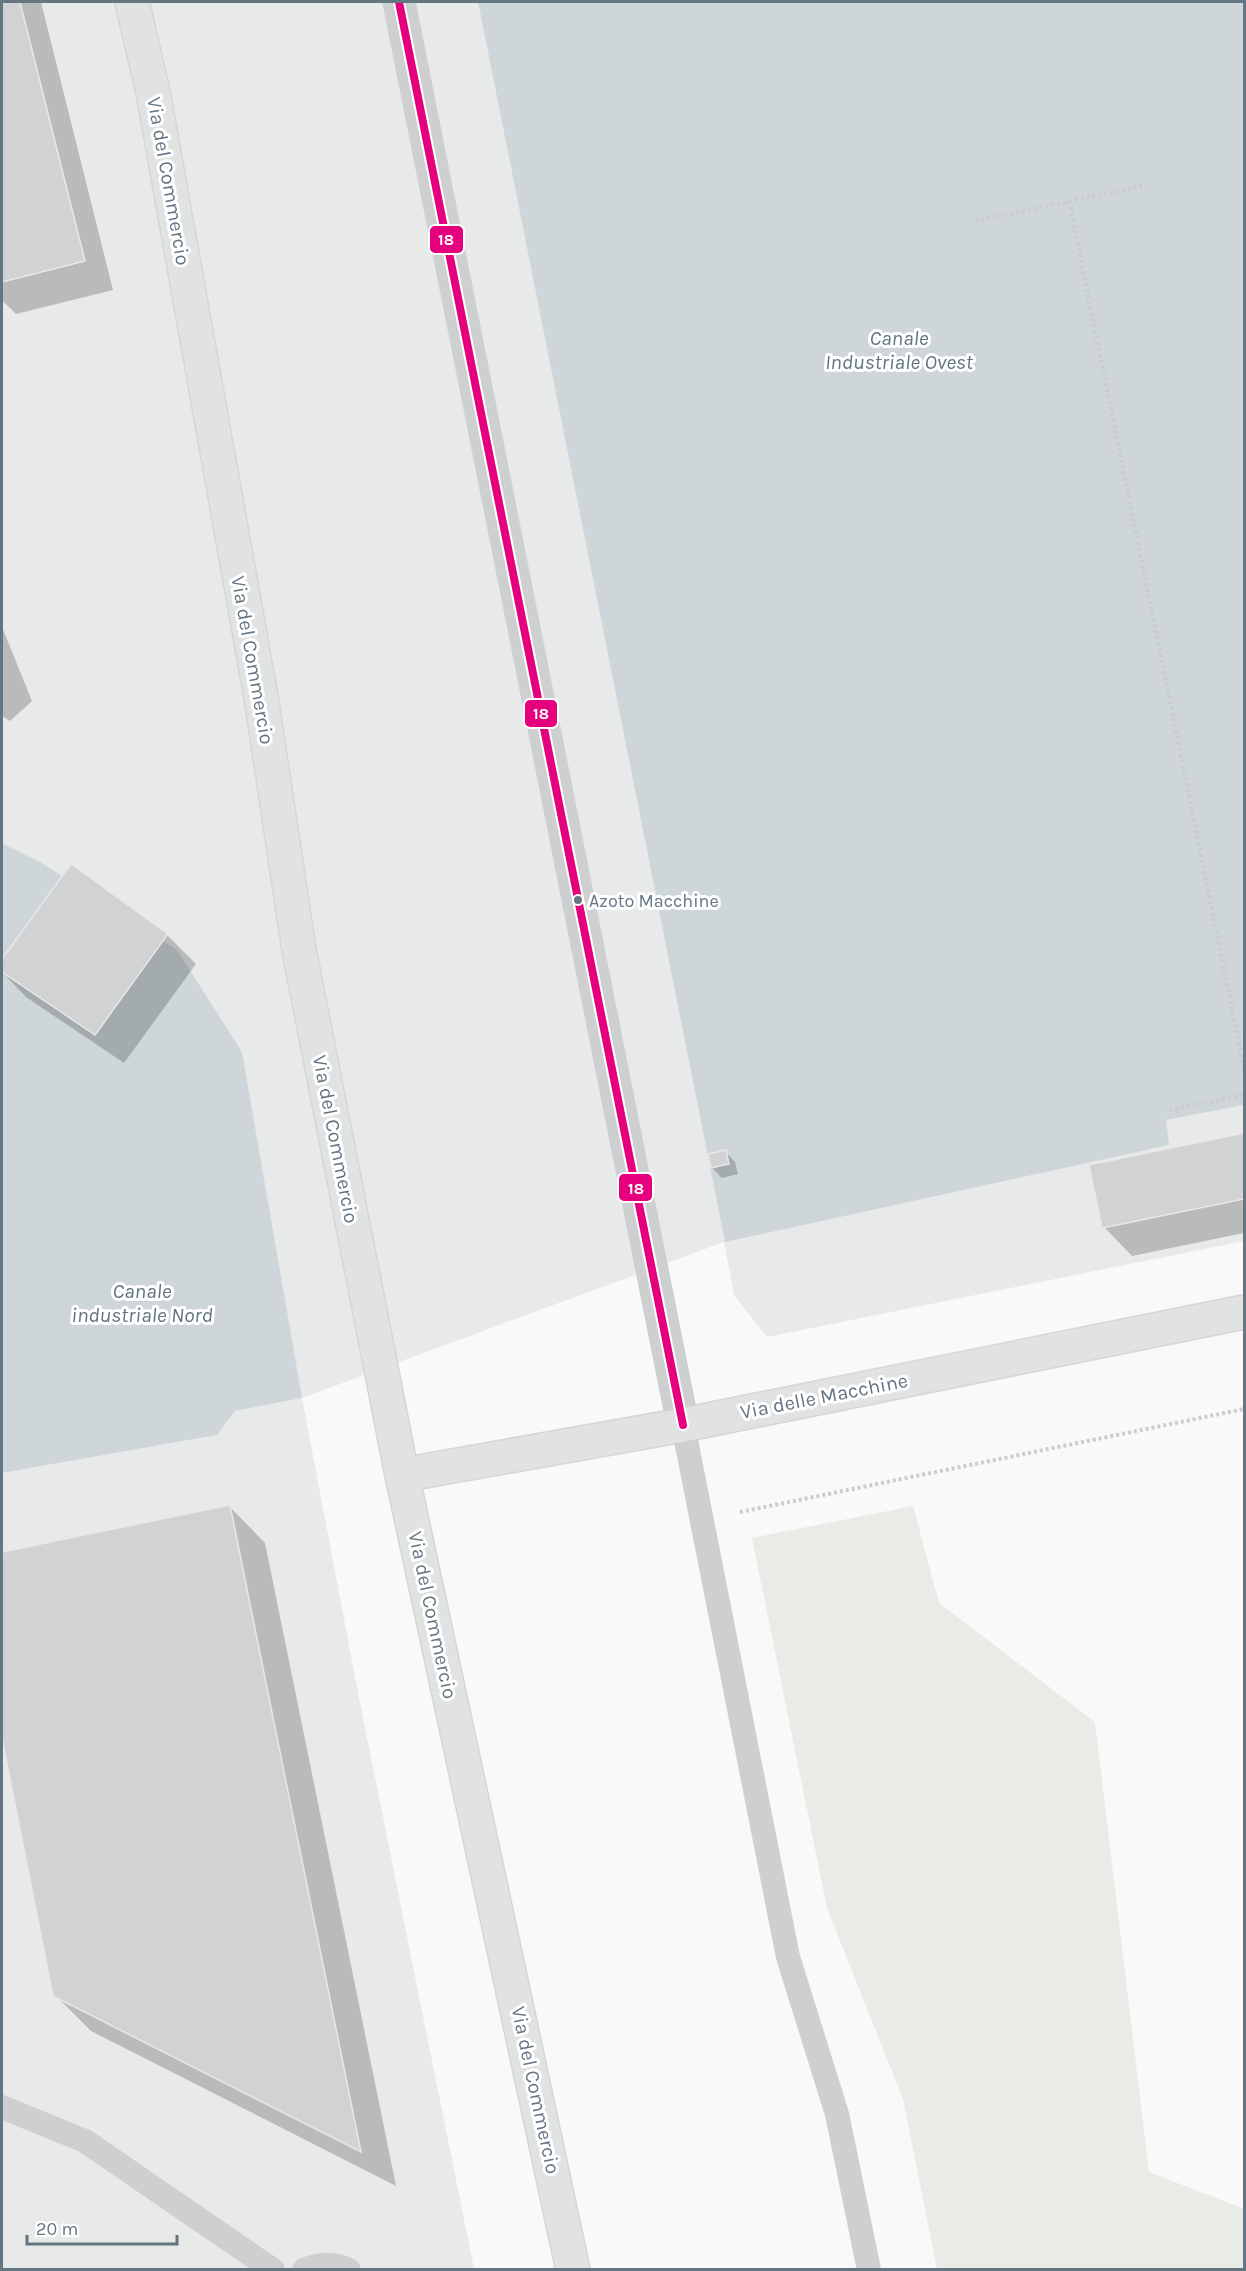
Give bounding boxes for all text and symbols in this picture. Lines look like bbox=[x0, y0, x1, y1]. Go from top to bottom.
street label: Via del Commercio bbox=[142, 95, 195, 267]
line badge: 18 bbox=[429, 225, 464, 254]
text: 18 bbox=[438, 230, 454, 249]
water label: Canale Industriale Ovest bbox=[825, 326, 974, 374]
street label: Via del Commercio bbox=[226, 574, 279, 746]
line badge: 18 bbox=[524, 699, 558, 728]
text: 18 bbox=[533, 704, 549, 723]
place label: Azoto Macchine bbox=[589, 890, 719, 912]
marker: Azoto Macchine bbox=[572, 894, 584, 906]
street label: Via del Commercio bbox=[308, 1053, 363, 1225]
line badge: 18 bbox=[618, 1173, 653, 1202]
text: 18 bbox=[628, 1179, 644, 1198]
water label: Canale industriale Nord bbox=[71, 1279, 213, 1327]
street label: Via delle Macchine bbox=[738, 1369, 910, 1424]
street label: Via del Commercio bbox=[404, 1529, 462, 1701]
street label: Via del Commercio bbox=[507, 2004, 565, 2176]
scale bar bbox=[27, 2208, 177, 2246]
text: 20 m bbox=[36, 2218, 78, 2240]

